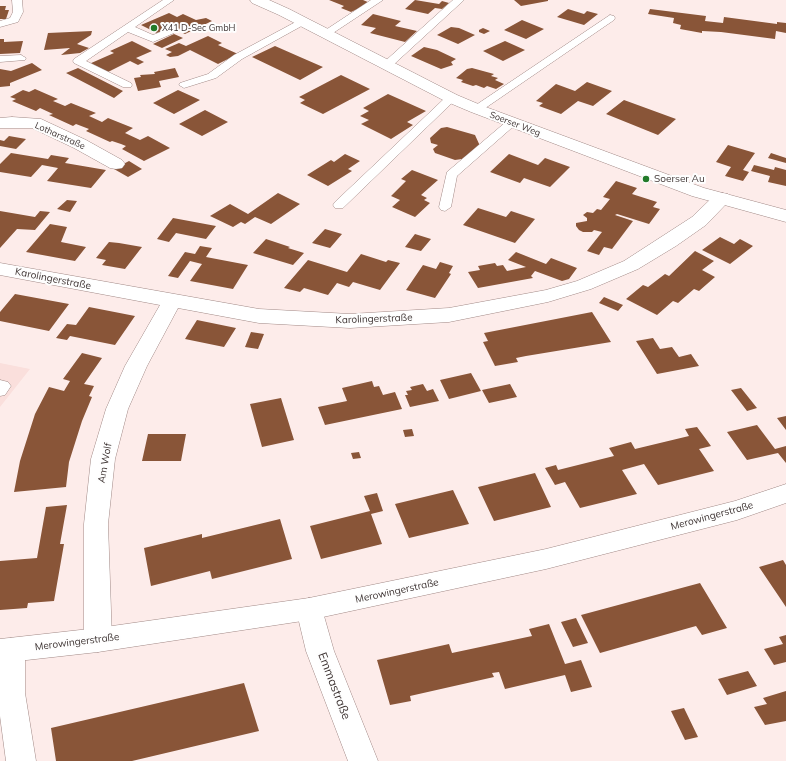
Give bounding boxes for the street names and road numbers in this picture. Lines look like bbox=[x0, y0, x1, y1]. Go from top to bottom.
street label: Soerser Weg bbox=[488, 109, 542, 139]
street label: Lotharstraße bbox=[33, 120, 87, 152]
street label: Karolingerstraße bbox=[14, 266, 92, 292]
street label: Karolingerstraße bbox=[335, 312, 413, 326]
street label: Am Wolf bbox=[96, 442, 114, 484]
street label: Merowingerstraße bbox=[669, 499, 755, 533]
street label: Merowingerstraße bbox=[354, 576, 440, 606]
street label: Merowingerstraße bbox=[34, 631, 120, 653]
street label: Emmastraße bbox=[315, 650, 353, 722]

